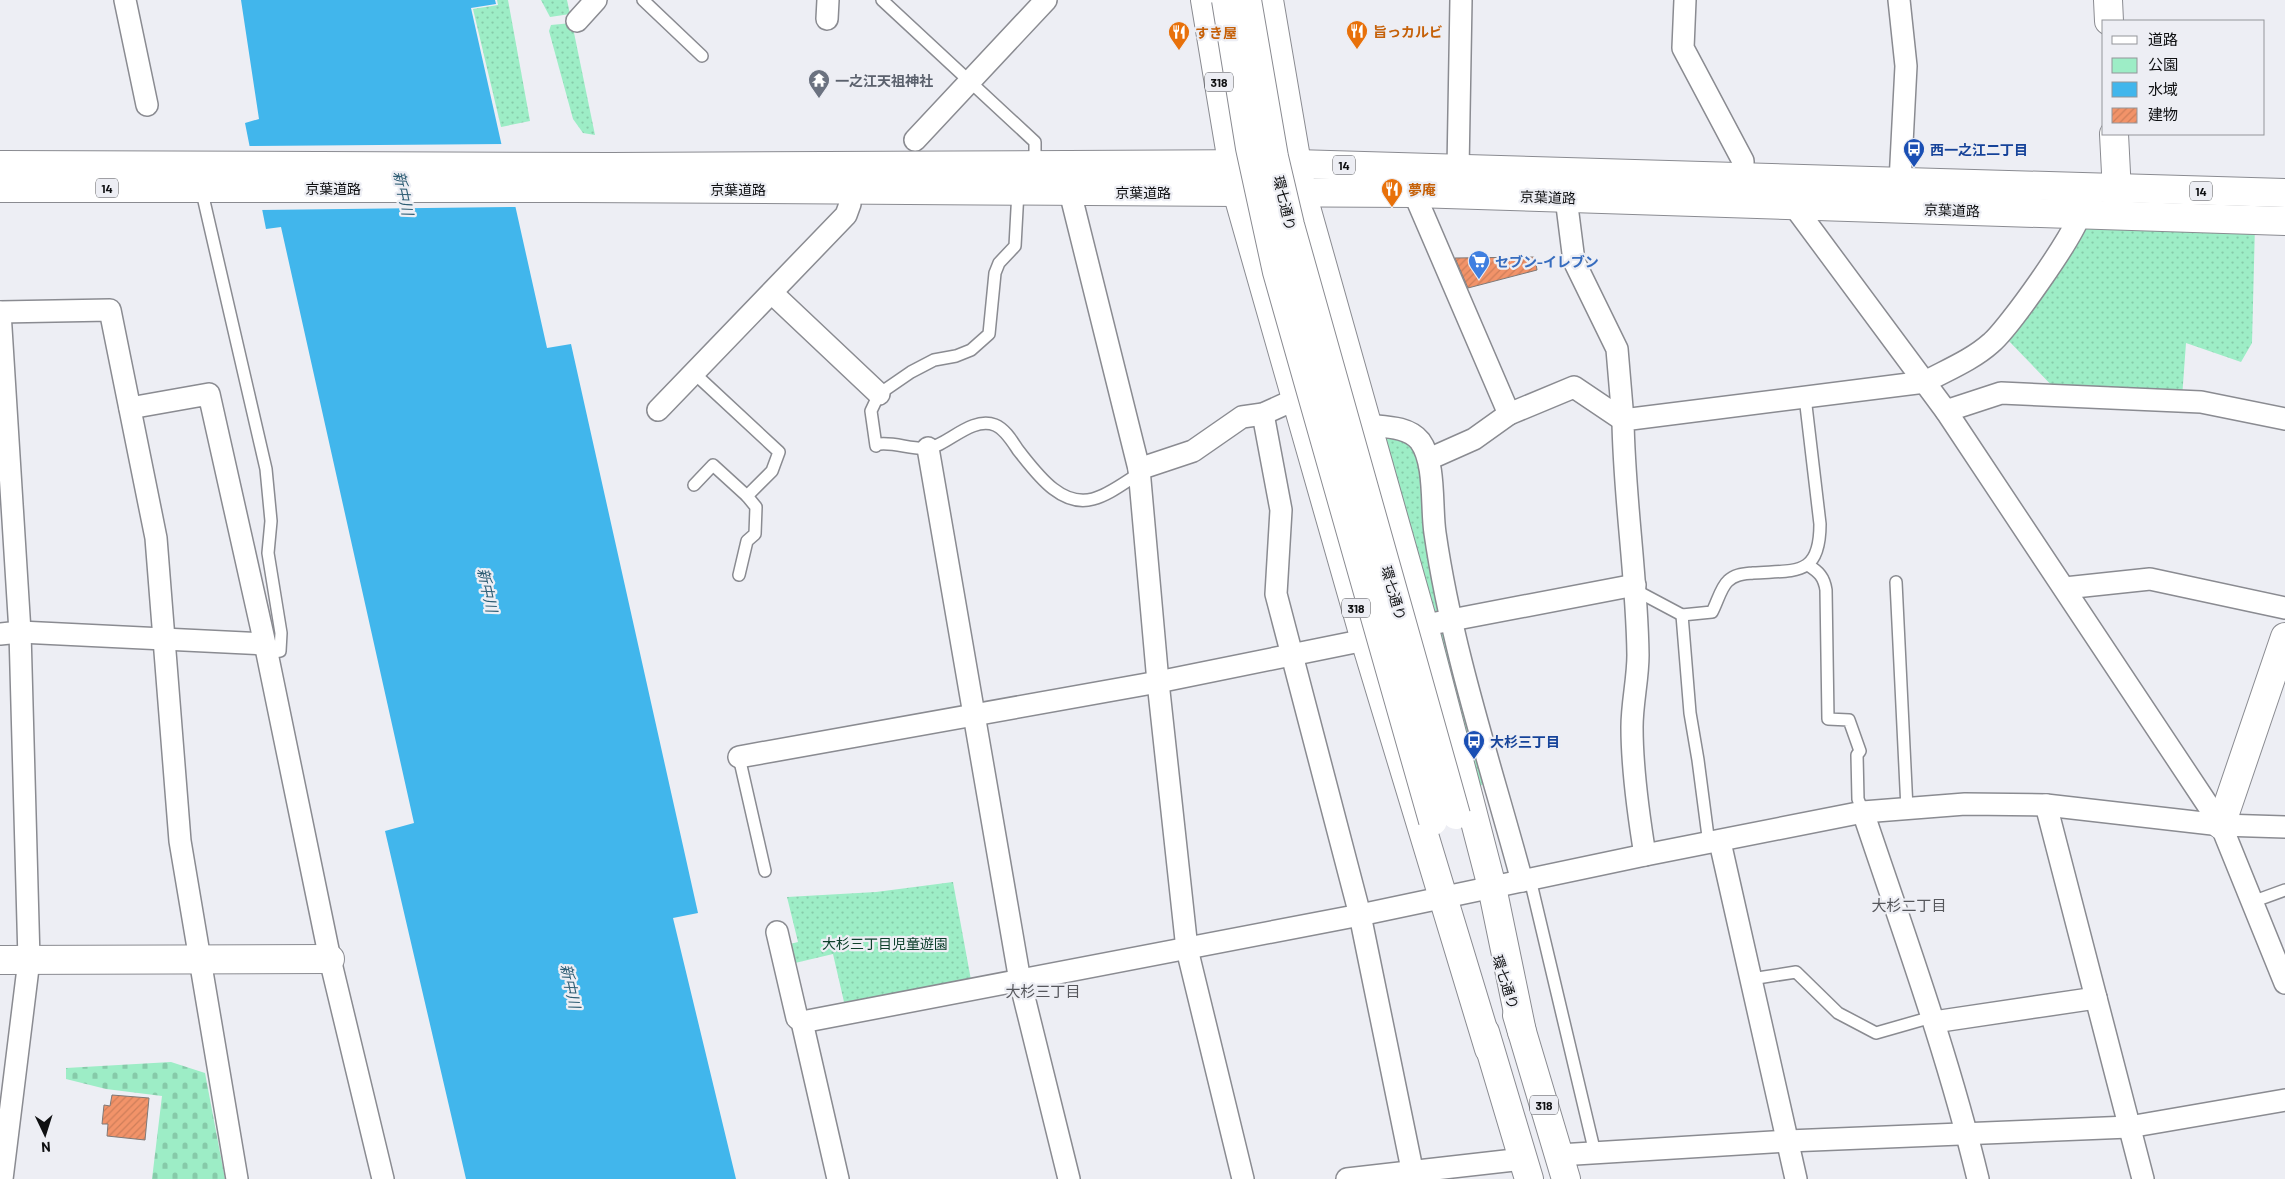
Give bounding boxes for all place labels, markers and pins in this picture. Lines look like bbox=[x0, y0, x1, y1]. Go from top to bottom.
restaurant icon: 旨っカルビ bbox=[1345, 19, 1369, 50]
restaurant icon: すき屋 bbox=[1167, 20, 1191, 51]
place label: 旨っカルビ bbox=[1373, 23, 1443, 40]
place label: すき屋 bbox=[1195, 24, 1237, 41]
temple icon: 一之江天祖神社 bbox=[807, 68, 831, 99]
place label: 一之江天祖神社 bbox=[835, 72, 933, 89]
bus stop icon: 西一之江二丁目 bbox=[1902, 137, 1926, 168]
place label: 西一之江二丁目 bbox=[1930, 141, 2028, 158]
restaurant icon: 夢庵 bbox=[1380, 177, 1404, 208]
place label: 夢庵 bbox=[1408, 181, 1436, 198]
supermarket icon: セブン-イレブン bbox=[1467, 249, 1491, 280]
place label: セブン-イレブン bbox=[1495, 253, 1599, 270]
bus stop icon: 大杉三丁目 bbox=[1462, 729, 1486, 760]
place label: 大杉三丁目 bbox=[1490, 733, 1560, 750]

